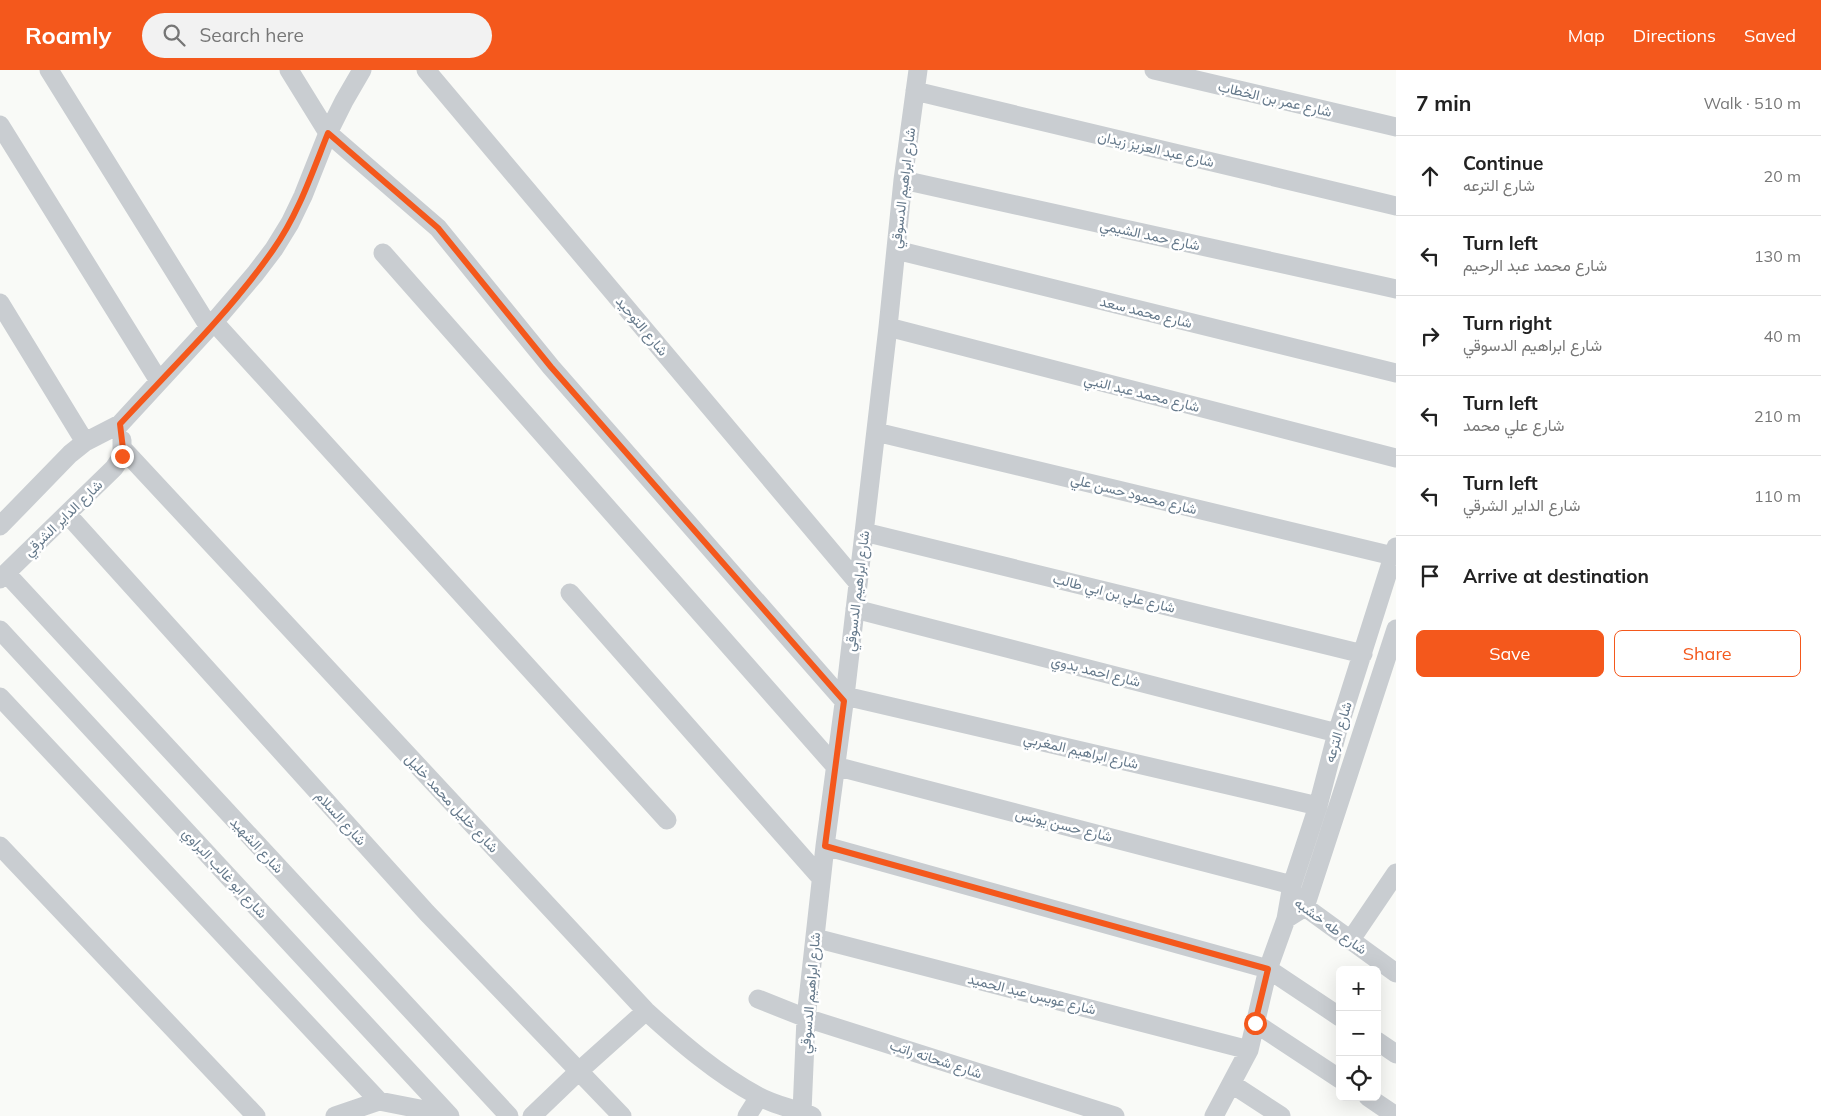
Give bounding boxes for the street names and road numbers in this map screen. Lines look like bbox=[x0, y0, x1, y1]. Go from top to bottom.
street label: شارع عمر بن الخطاب bbox=[1216, 77, 1334, 123]
street label: شارع ابراهيم الدسوقي bbox=[887, 127, 922, 250]
street label: شارع عبد العزيز زيدان bbox=[1096, 127, 1216, 173]
street label: شارع حمد الشيمي bbox=[1098, 216, 1202, 257]
street label: شارع محمد سعد bbox=[1098, 292, 1194, 334]
street label: شارع التوحيد bbox=[610, 293, 672, 361]
street label: شارع محمد عبد النبي bbox=[1082, 370, 1202, 419]
street label: شارع محمود حسن علي bbox=[1068, 470, 1199, 521]
street label: شارع الداير الشرقي bbox=[20, 476, 108, 562]
street label: شارع ابراهيم الدسوقي bbox=[841, 530, 876, 653]
street label: شارع علي بن ابي طالب bbox=[1050, 569, 1177, 620]
street label: شارع احمد بدوي bbox=[1049, 651, 1142, 694]
street label: شارع الترعه bbox=[1320, 699, 1358, 765]
street label: شارع ابراهيم المغربي bbox=[1021, 729, 1140, 776]
street label: شارع خليل محمد خليل bbox=[400, 750, 503, 858]
street label: شارع السلام bbox=[310, 787, 370, 851]
street label: شارع حسن يونس bbox=[1013, 804, 1114, 848]
street label: شارع الشهيد bbox=[225, 813, 288, 878]
street label: شارع ابو غالب البراوي bbox=[176, 824, 271, 924]
street label: شارع طه خشبه bbox=[1290, 894, 1371, 960]
street label: شارع ابراهيم الدسوقي bbox=[796, 932, 827, 1055]
street label: شارع عويس عبد الحميد bbox=[966, 969, 1098, 1021]
street label: شارع شحاته راتب bbox=[887, 1036, 984, 1084]

